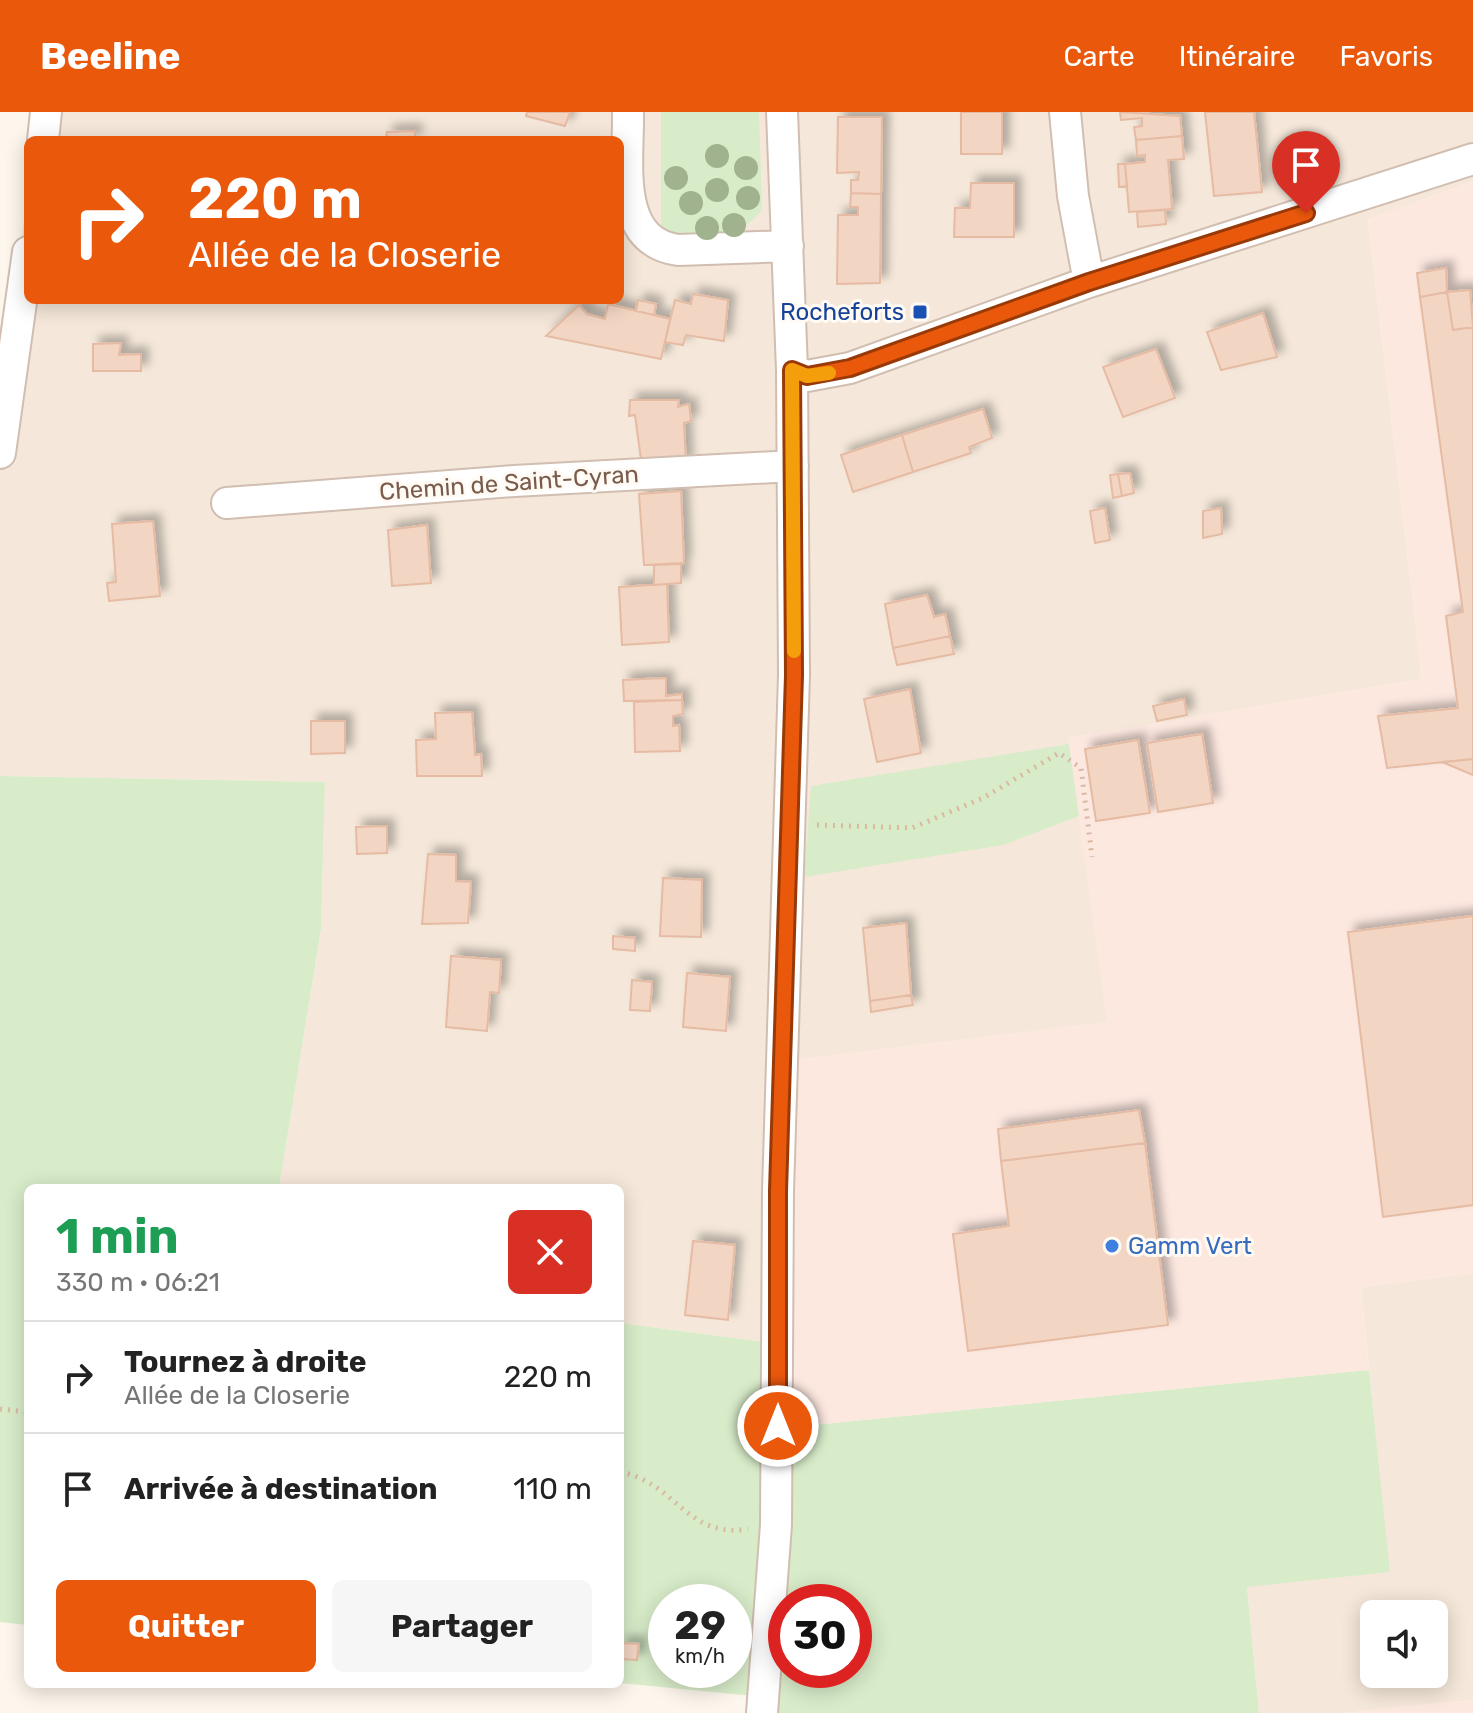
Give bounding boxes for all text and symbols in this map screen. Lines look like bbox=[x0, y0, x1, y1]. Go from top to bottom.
text: Beeline bbox=[40, 33, 181, 79]
text: Carte bbox=[1063, 40, 1135, 73]
text: Itinéraire bbox=[1179, 40, 1296, 73]
text: Favoris bbox=[1340, 40, 1433, 73]
pin bbox=[1272, 131, 1340, 213]
icon: arrive bbox=[1284, 143, 1328, 187]
text: 220 m bbox=[188, 166, 362, 232]
icon: right bbox=[56, 168, 160, 272]
text: Allée de la Closerie bbox=[188, 233, 501, 276]
place label: Rocheforts bbox=[780, 298, 904, 326]
marker: Rocheforts bbox=[911, 303, 929, 321]
street label: Chemin de Saint-Cyran bbox=[378, 460, 640, 506]
text: 1 min bbox=[56, 1208, 179, 1265]
button: close bbox=[508, 1210, 592, 1294]
place label: Gamm Vert bbox=[1128, 1232, 1252, 1260]
marker: Gamm Vert bbox=[1103, 1237, 1121, 1255]
text: 330 m · 06:21 bbox=[56, 1267, 220, 1298]
text: Tournez à droite bbox=[124, 1344, 367, 1380]
icon: right bbox=[56, 1355, 100, 1399]
text: 220 m bbox=[504, 1359, 592, 1395]
text: Allée de la Closerie bbox=[124, 1380, 350, 1411]
position arrow bbox=[736, 1384, 820, 1468]
icon: arrive bbox=[56, 1467, 100, 1511]
text: Arrivée à destination bbox=[124, 1471, 438, 1507]
text: 110 m bbox=[513, 1471, 592, 1507]
button: Quitter bbox=[56, 1580, 316, 1672]
button: Partager bbox=[332, 1580, 592, 1672]
speed limit sign: 30 bbox=[768, 1584, 872, 1688]
map controls bbox=[1360, 1600, 1448, 1688]
button: sound bbox=[1360, 1600, 1448, 1688]
text: 29 bbox=[674, 1602, 726, 1649]
text: km/h bbox=[675, 1644, 725, 1668]

